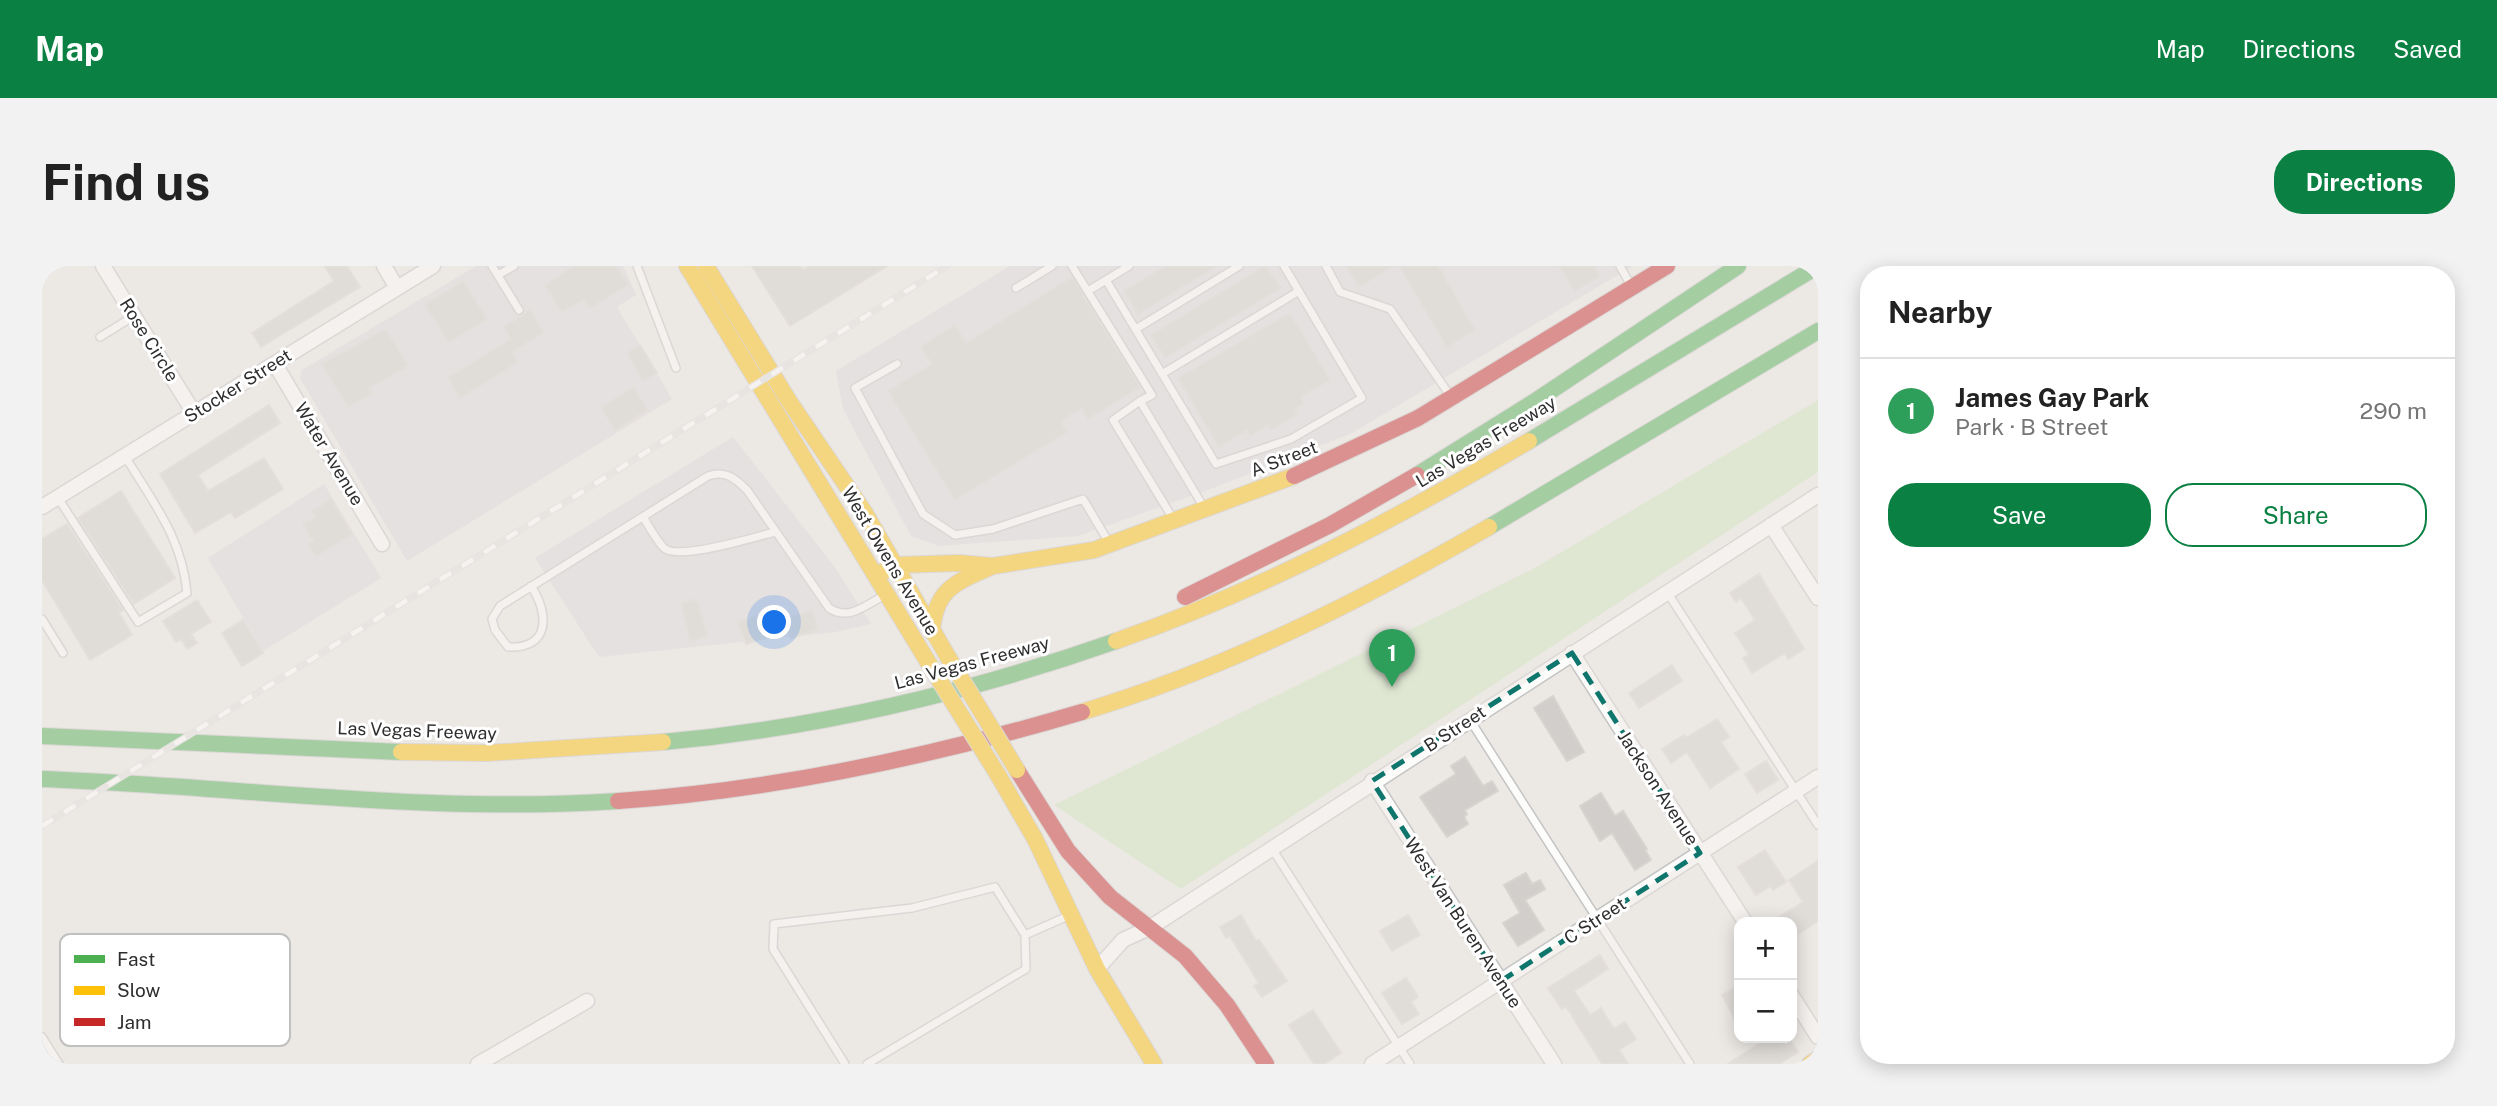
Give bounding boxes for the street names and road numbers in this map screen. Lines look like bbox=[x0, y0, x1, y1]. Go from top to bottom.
street label: Rose Circle bbox=[116, 294, 183, 385]
street label: Stocker Street bbox=[180, 344, 295, 427]
street label: Las Vegas Freeway bbox=[1412, 391, 1560, 492]
street label: Water Avenue bbox=[291, 399, 368, 509]
street label: A Street bbox=[1248, 436, 1320, 481]
street label: West Owens Avenue bbox=[838, 483, 943, 639]
street label: Las Vegas Freeway bbox=[892, 632, 1052, 693]
street label: B Street bbox=[1420, 701, 1489, 756]
street label: Las Vegas Freeway bbox=[337, 717, 497, 744]
street label: Jackson Avenue bbox=[1614, 726, 1703, 849]
street label: West Van Buren Avenue bbox=[1401, 834, 1526, 1012]
street label: C Street bbox=[1560, 893, 1630, 948]

